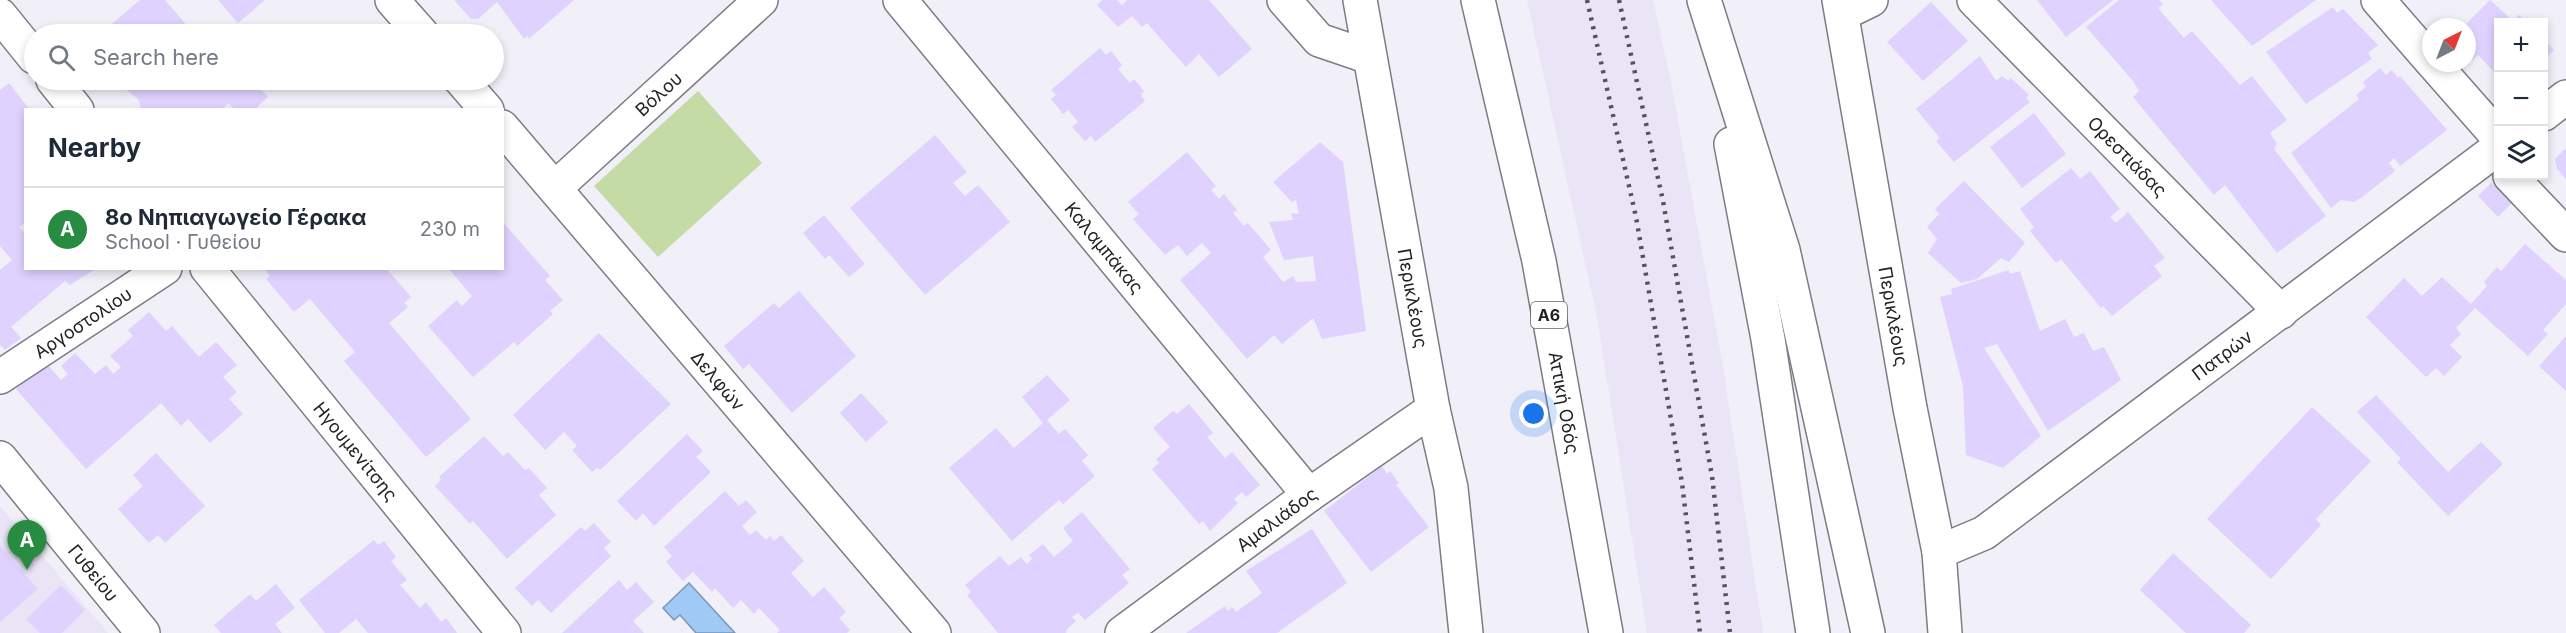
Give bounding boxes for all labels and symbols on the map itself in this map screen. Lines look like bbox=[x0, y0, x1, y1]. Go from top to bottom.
north arrow bbox=[2422, 18, 2476, 72]
street label: Βόλου bbox=[631, 67, 686, 120]
street label: Ορεστιάδας bbox=[2084, 112, 2172, 201]
street label: Καλαμπάκας bbox=[1061, 198, 1148, 297]
street label: Περικλέους bbox=[1394, 247, 1432, 350]
street label: Περικλέους bbox=[1875, 265, 1913, 368]
street label: Αργοστολίου bbox=[30, 283, 135, 362]
road number: Α6 bbox=[1531, 302, 1567, 328]
street label: Πατρών bbox=[2187, 325, 2257, 384]
street label: Δελφών bbox=[687, 346, 750, 415]
street label: Αττική Οδός bbox=[1545, 350, 1584, 455]
street label: Ηγουμενίτσης bbox=[310, 397, 402, 505]
your location bbox=[1519, 399, 1548, 428]
street label: Αμαλιάδος bbox=[1232, 482, 1321, 556]
pin: A bbox=[8, 520, 46, 570]
street label: Γυθείου bbox=[64, 540, 123, 605]

